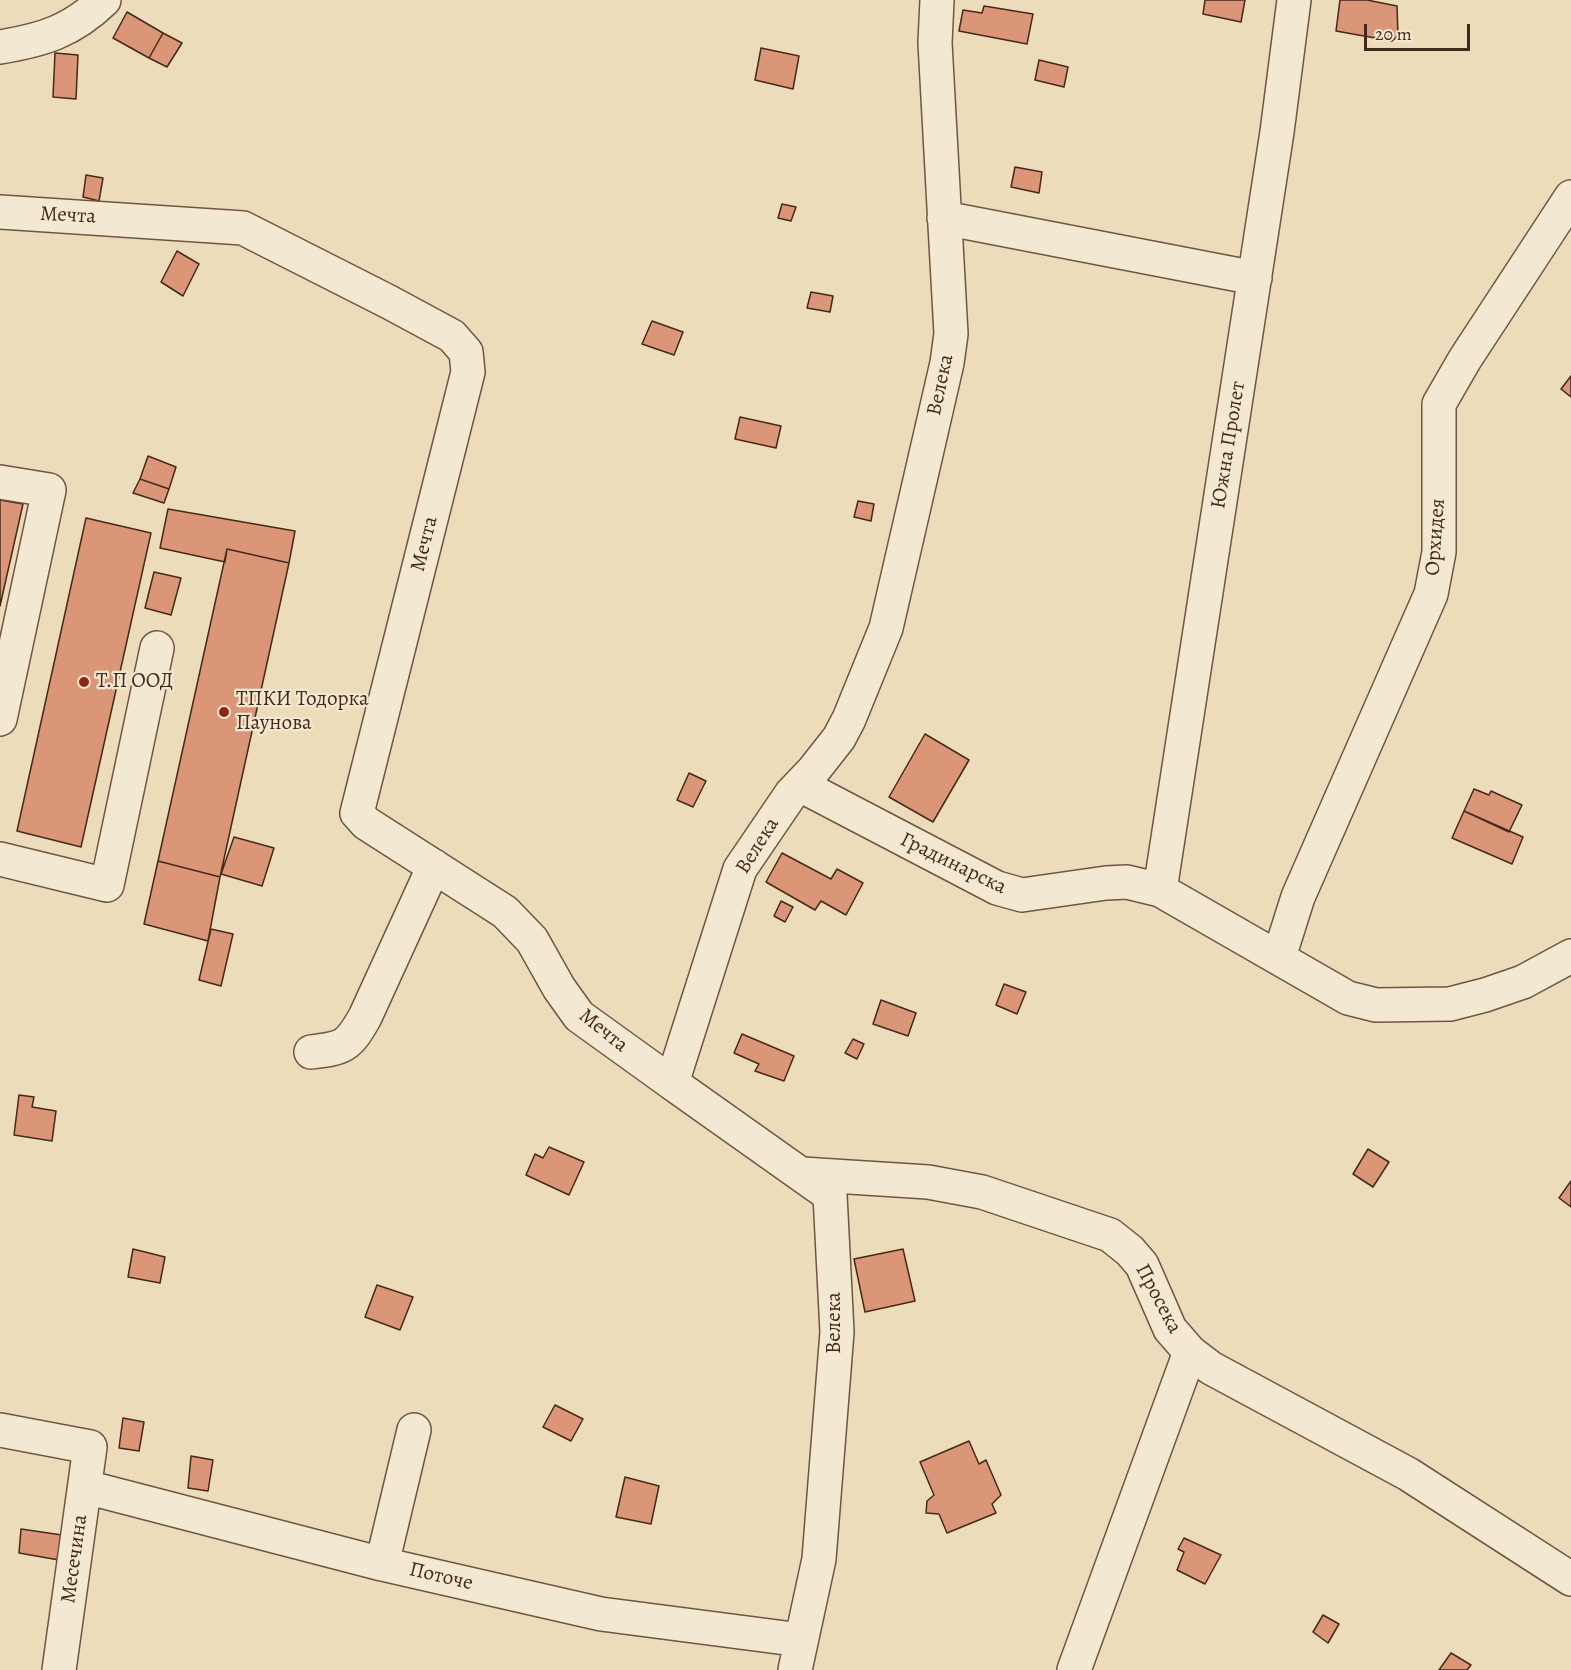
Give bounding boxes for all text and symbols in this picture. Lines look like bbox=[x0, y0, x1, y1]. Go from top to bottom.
scale bar bbox=[1367, 12, 1474, 50]
text: 20 m bbox=[1375, 22, 1412, 46]
street label: Мечта bbox=[39, 202, 97, 230]
street label: Велека bbox=[922, 352, 960, 418]
street label: Южна Пролет bbox=[1206, 379, 1252, 511]
street label: Орхидея bbox=[1421, 498, 1451, 576]
street label: Мечта bbox=[406, 514, 444, 574]
place label: Т.П ООД bbox=[96, 669, 173, 695]
marker: Т.П ООД bbox=[77, 675, 91, 689]
place label: ТПКИ Тодорка Паунова bbox=[236, 687, 369, 737]
marker: ТПКИ Тодорка Паунова bbox=[217, 705, 231, 719]
street label: Велека bbox=[731, 813, 785, 879]
street label: Градинарска bbox=[896, 827, 1010, 901]
street label: Мечта bbox=[573, 1004, 633, 1058]
street label: Просека bbox=[1129, 1260, 1187, 1338]
street label: Велека bbox=[822, 1292, 848, 1354]
street label: Месечина bbox=[56, 1513, 94, 1605]
street label: Поточе bbox=[407, 1557, 475, 1597]

